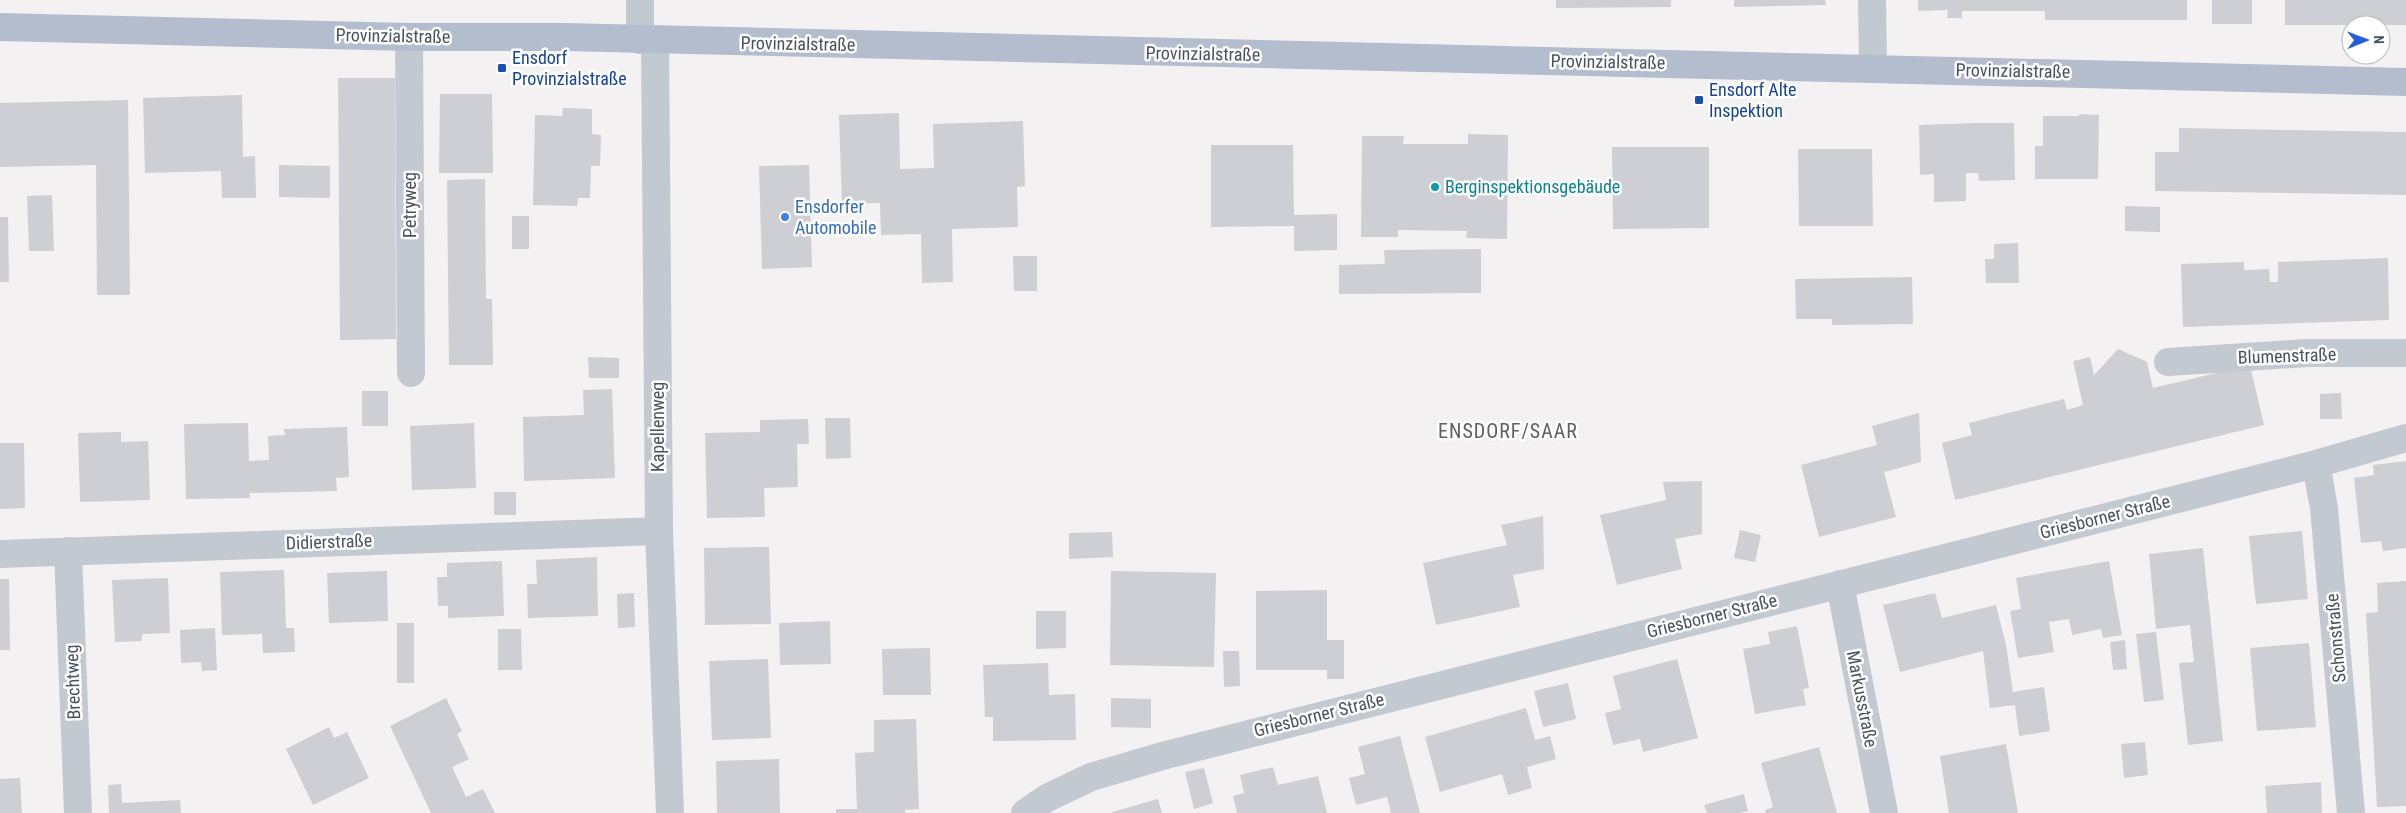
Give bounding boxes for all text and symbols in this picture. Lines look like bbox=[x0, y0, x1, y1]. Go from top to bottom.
north arrow bbox=[2341, 15, 2391, 65]
street label: Provinzialstraße bbox=[336, 24, 451, 47]
street label: Provinzialstraße bbox=[741, 32, 856, 55]
text: N bbox=[2371, 35, 2387, 44]
street label: Provinzialstraße bbox=[1146, 42, 1261, 65]
place label: Ensdorf Provinzialstraße bbox=[512, 47, 627, 89]
street label: Provinzialstraße bbox=[1551, 50, 1666, 73]
street label: Provinzialstraße bbox=[1956, 59, 2071, 82]
marker: Ensdorf Provinzialstraße bbox=[496, 62, 508, 74]
place label: Ensdorf Alte Inspektion bbox=[1709, 79, 1797, 121]
marker: Ensdorf Alte Inspektion bbox=[1693, 94, 1705, 106]
street label: Petryweg bbox=[399, 172, 420, 238]
place label: Berginspektionsgebäude bbox=[1445, 176, 1620, 197]
marker: Berginspektionsgebäude bbox=[1429, 181, 1441, 193]
place label: Ensdorfer Automobile bbox=[795, 196, 876, 238]
marker: Ensdorfer Automobile bbox=[779, 211, 791, 223]
street label: Blumenstraße bbox=[2237, 343, 2337, 368]
street label: Kapellenweg bbox=[647, 382, 668, 472]
district label: ENSDORF/SAAR bbox=[1438, 419, 1578, 443]
street label: Griesborner Straße bbox=[2038, 490, 2172, 543]
street label: Didierstraße bbox=[285, 529, 373, 554]
street label: Griesborner Straße bbox=[1645, 589, 1779, 642]
street label: Schonstraße bbox=[2321, 593, 2350, 683]
street label: Brechtweg bbox=[61, 644, 84, 720]
street label: Markusstraße bbox=[1843, 649, 1882, 749]
street label: Griesborner Straße bbox=[1252, 688, 1386, 741]

